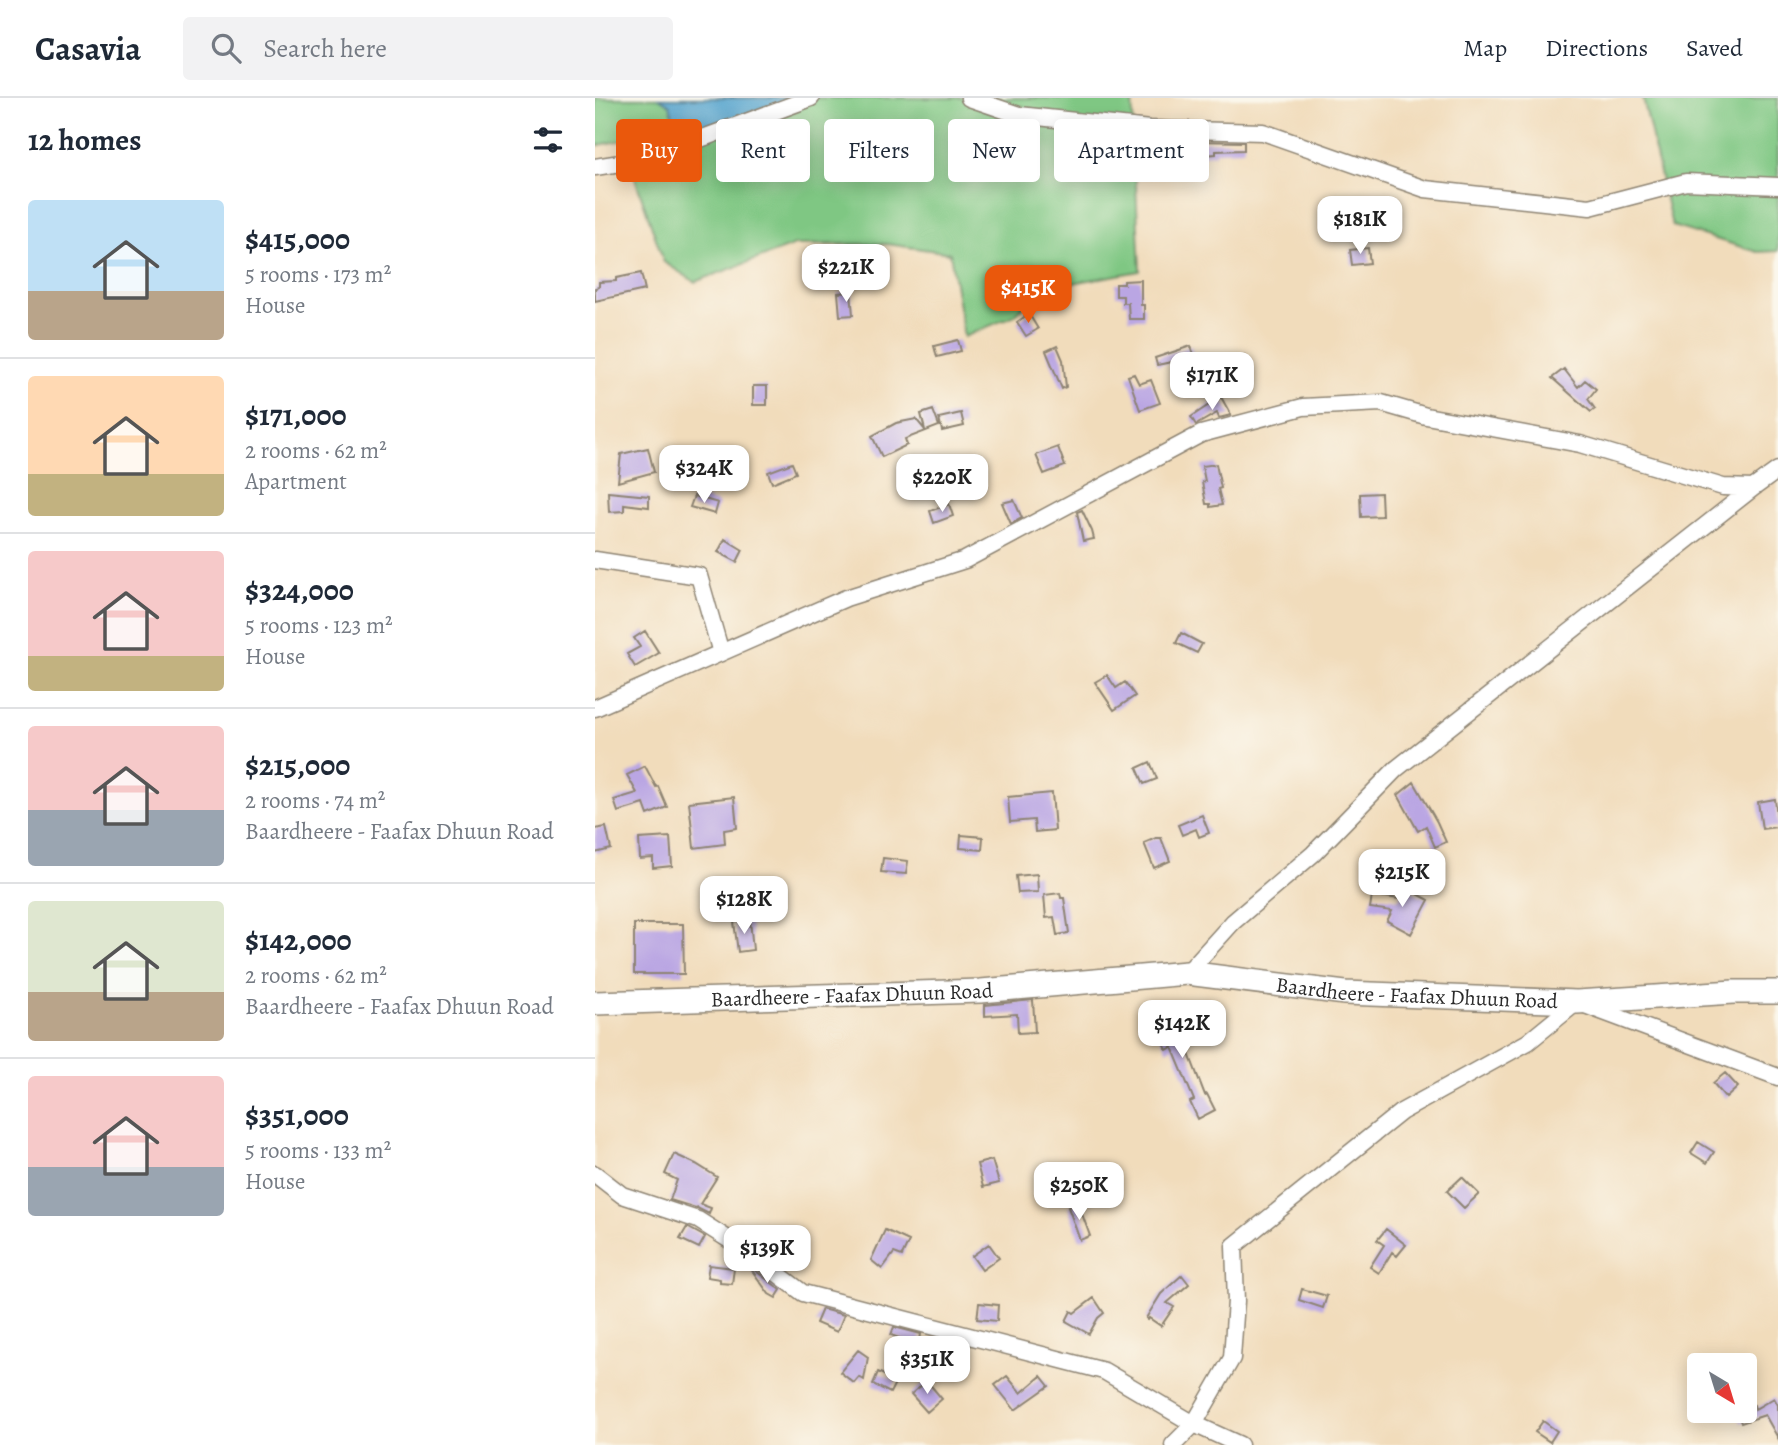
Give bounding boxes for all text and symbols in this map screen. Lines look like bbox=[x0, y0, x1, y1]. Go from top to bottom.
search box bbox=[183, 17, 673, 80]
text: Casavia bbox=[35, 26, 141, 71]
icon: search bbox=[207, 29, 245, 67]
text: Search here bbox=[263, 31, 387, 66]
text: Map bbox=[1463, 32, 1507, 64]
text: Directions bbox=[1545, 32, 1648, 64]
text: Saved bbox=[1686, 32, 1743, 64]
chip: Buy bbox=[616, 119, 702, 182]
chip: Rent bbox=[716, 119, 810, 182]
chip: Filters bbox=[824, 119, 934, 182]
chip: New bbox=[948, 119, 1040, 182]
chip: Apartment bbox=[1054, 119, 1209, 182]
text: 12 homes bbox=[28, 120, 141, 160]
icon: filters bbox=[529, 121, 567, 159]
pin: $181K bbox=[1311, 197, 1409, 256]
text: $181K bbox=[1333, 203, 1387, 234]
text: $415,000 bbox=[245, 219, 350, 259]
icon: home bbox=[84, 228, 168, 312]
pin: $221K bbox=[797, 244, 895, 304]
text: $221K bbox=[818, 251, 874, 282]
text: 5 rooms · 173 m² bbox=[245, 259, 391, 290]
pin: $415K bbox=[979, 266, 1077, 325]
text: $415K bbox=[1001, 272, 1055, 303]
text: House bbox=[245, 290, 305, 321]
pin: $171K bbox=[1163, 352, 1261, 412]
text: $171K bbox=[1186, 359, 1238, 390]
text: $171,000 bbox=[245, 395, 347, 435]
icon: home bbox=[84, 404, 168, 488]
text: 2 rooms · 62 m² bbox=[245, 435, 387, 466]
pin: $324K bbox=[655, 446, 753, 505]
text: $324K bbox=[675, 452, 733, 483]
pin: $220K bbox=[893, 454, 991, 514]
text: $220K bbox=[912, 461, 972, 492]
text: Apartment bbox=[245, 466, 347, 497]
text: $324,000 bbox=[245, 570, 354, 610]
icon: home bbox=[84, 579, 168, 663]
text: 5 rooms · 123 m² bbox=[245, 610, 393, 641]
text: House bbox=[245, 641, 305, 672]
text: $215,000 bbox=[245, 745, 350, 785]
icon: home bbox=[84, 754, 168, 838]
text: 2 rooms · 74 m² bbox=[245, 785, 385, 816]
text: Baardheere - Faafax Dhuun Road bbox=[245, 816, 554, 847]
pin: $215K bbox=[1353, 850, 1451, 909]
text: $215K bbox=[1375, 856, 1430, 887]
pin: $128K bbox=[695, 876, 793, 936]
text: $128K bbox=[716, 883, 772, 914]
text: $142,000 bbox=[245, 920, 352, 960]
icon: home bbox=[84, 929, 168, 1013]
text: 2 rooms · 62 m² bbox=[245, 960, 387, 991]
street label: Baardheere - Faafax Dhuun Road bbox=[1274, 970, 1559, 1015]
street label: Baardheere - Faafax Dhuun Road bbox=[710, 976, 995, 1013]
text: Baardheere - Faafax Dhuun Road bbox=[245, 991, 554, 1022]
pin: $142K bbox=[1133, 1000, 1231, 1060]
text: $142K bbox=[1154, 1007, 1210, 1038]
text: $351,000 bbox=[245, 1095, 349, 1135]
icon: home bbox=[84, 1104, 168, 1188]
text: 5 rooms · 133 m² bbox=[245, 1135, 391, 1166]
pin: $250K bbox=[1030, 1162, 1128, 1222]
text: House bbox=[245, 1166, 305, 1197]
text: $250K bbox=[1050, 1169, 1108, 1200]
pin: $139K bbox=[718, 1226, 816, 1285]
text: $139K bbox=[740, 1232, 794, 1263]
pin: $351K bbox=[878, 1336, 976, 1396]
text: $351K bbox=[900, 1343, 954, 1374]
north arrow bbox=[1687, 1353, 1757, 1423]
map controls bbox=[1687, 1353, 1757, 1423]

